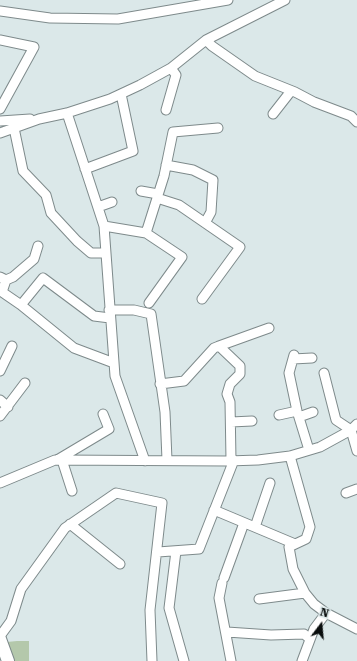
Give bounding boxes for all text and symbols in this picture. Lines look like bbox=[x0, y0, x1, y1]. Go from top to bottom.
north arrow bbox=[301, 605, 341, 645]
text: N bbox=[319, 606, 330, 620]

